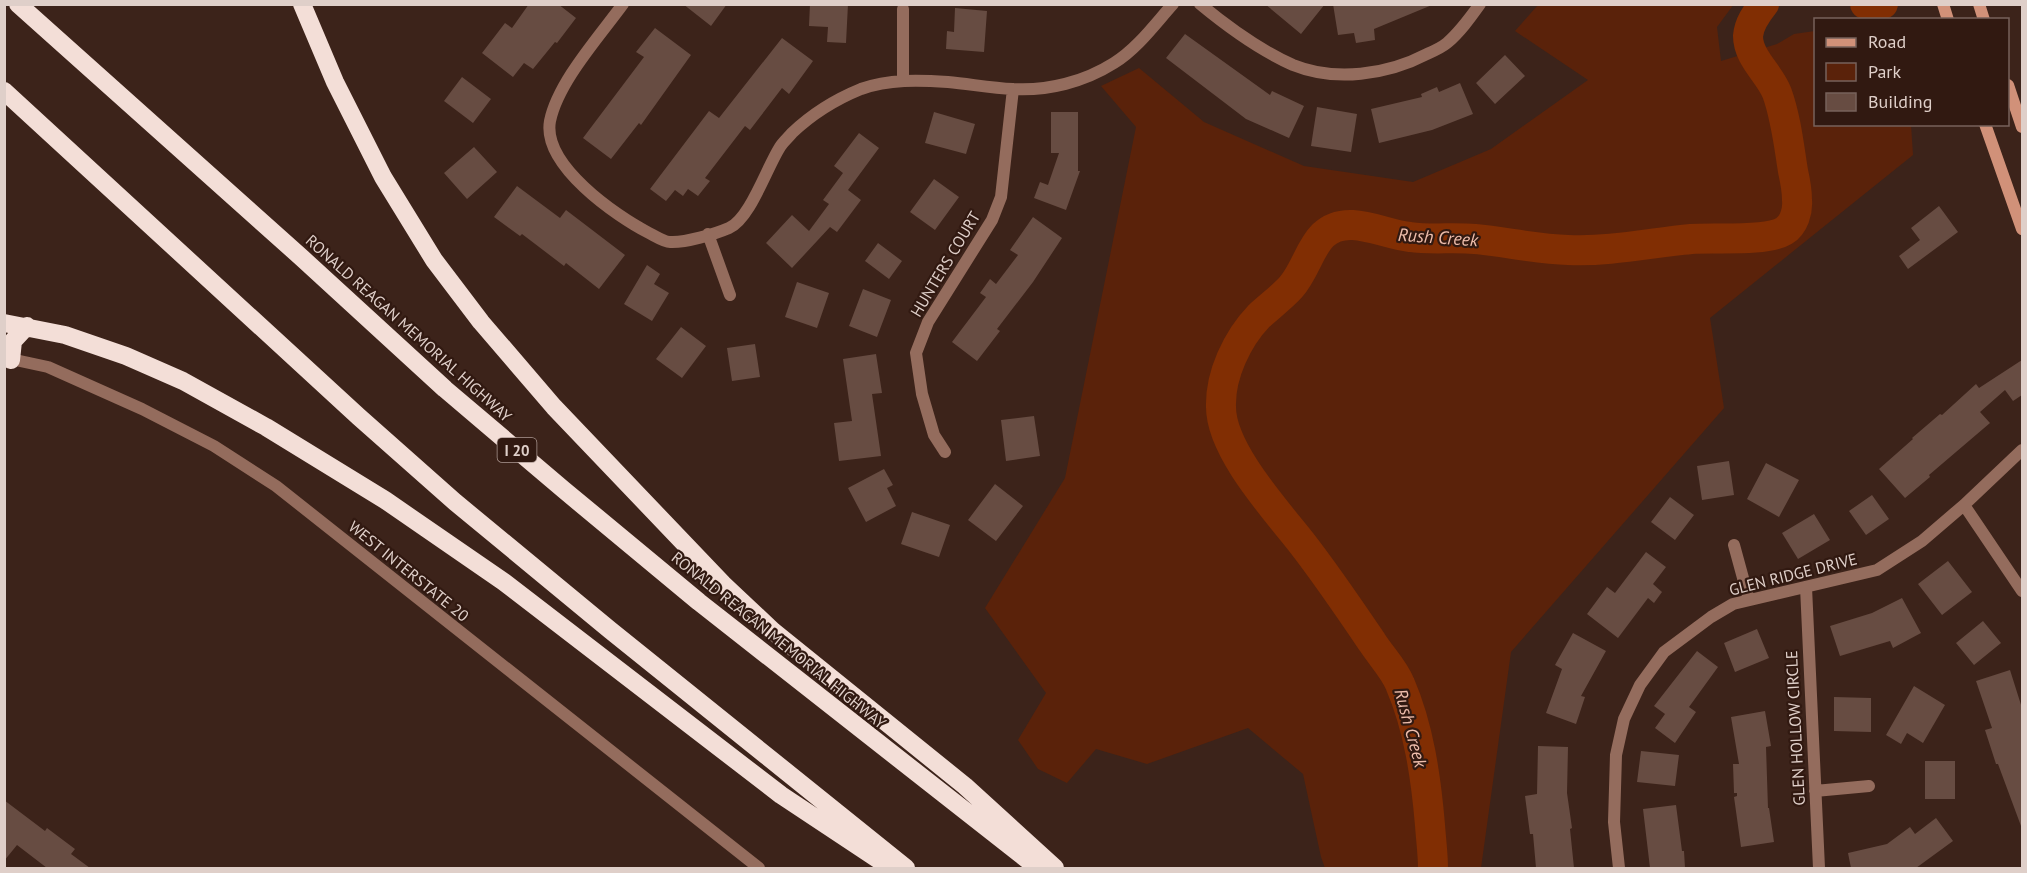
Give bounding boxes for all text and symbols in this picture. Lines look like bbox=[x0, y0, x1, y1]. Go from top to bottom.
legend bbox=[1814, 18, 2009, 126]
text: Road bbox=[1868, 30, 1906, 53]
text: Park bbox=[1868, 60, 1901, 83]
text: Building bbox=[1868, 90, 1932, 113]
street label: HUNTERS COURT bbox=[906, 208, 984, 320]
water label: Rush Creek bbox=[1397, 223, 1480, 251]
street label: RONALD REAGAN MEMORIAL HIGHWAY bbox=[302, 230, 516, 426]
road number: I 20 bbox=[498, 438, 536, 462]
street label: WEST INTERSTATE 20 bbox=[345, 516, 473, 626]
street label: RONALD REAGAN MEMORIAL HIGHWAY bbox=[668, 547, 890, 733]
street label: GLEN RIDGE DRIVE bbox=[1727, 548, 1859, 600]
street label: GLEN HOLLOW CIRCLE bbox=[1781, 650, 1809, 806]
water label: Rush Creek bbox=[1389, 686, 1433, 771]

